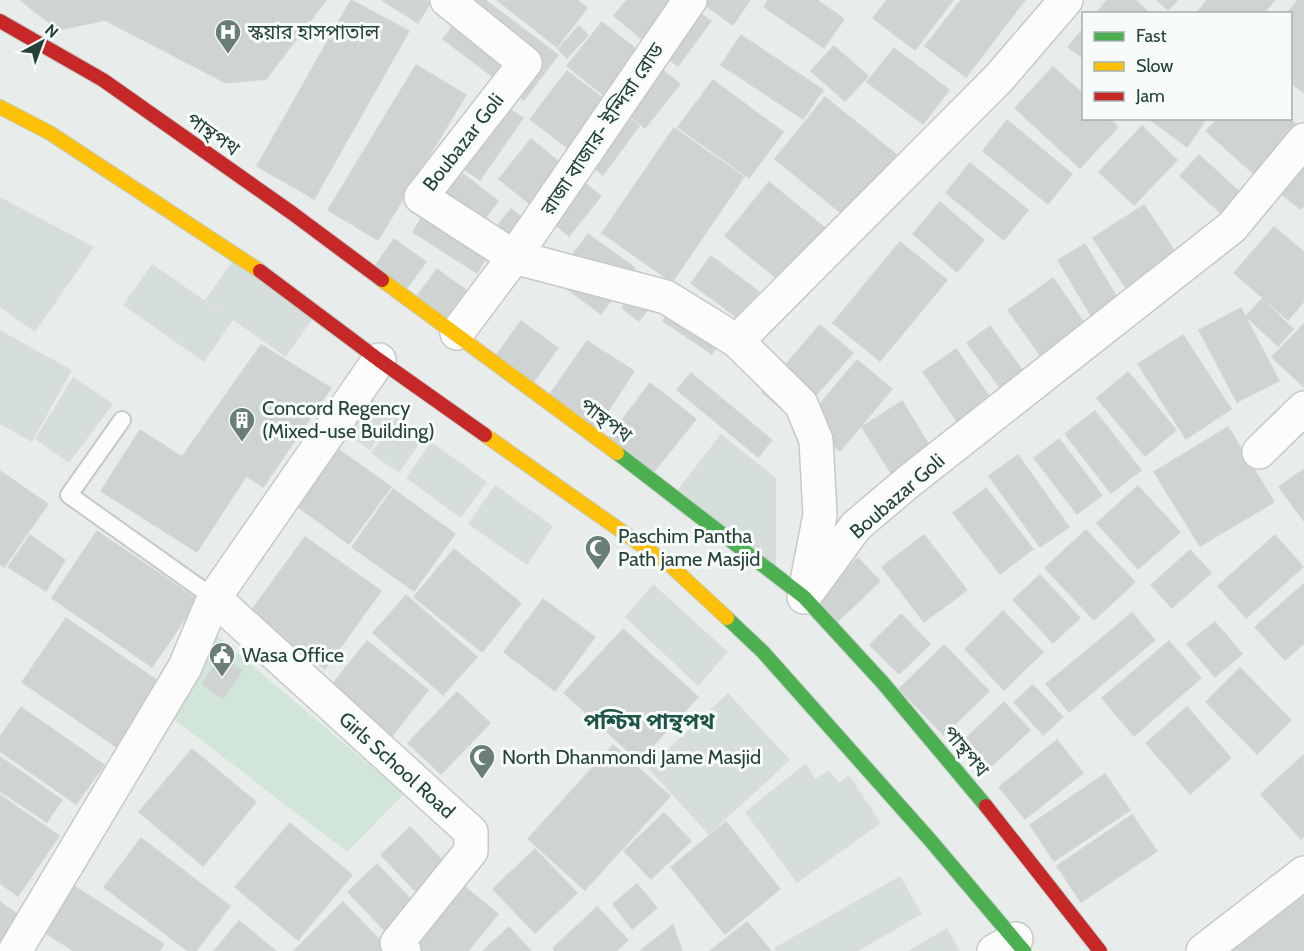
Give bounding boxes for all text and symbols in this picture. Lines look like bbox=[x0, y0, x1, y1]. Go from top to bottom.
north arrow bbox=[12, 12, 72, 72]
legend bbox=[1082, 12, 1292, 120]
hospital icon: স্কয়ার হাসপাতাল bbox=[213, 17, 243, 55]
text: N bbox=[41, 20, 62, 42]
place label: স্কয়ার হাসপাতাল bbox=[247, 20, 380, 44]
text: Fast bbox=[1136, 25, 1167, 47]
street label: রাজা বাজার- ইন্দিরা রোড bbox=[535, 38, 669, 220]
text: Slow bbox=[1136, 55, 1173, 77]
text: Jam bbox=[1135, 85, 1165, 107]
street label: Boubazar Goli bbox=[417, 88, 509, 196]
street label: পান্থপথ bbox=[182, 107, 245, 161]
street label: পান্থপথ bbox=[575, 393, 638, 448]
place label: Concord Regency (Mixed-use Building) bbox=[262, 396, 435, 443]
building icon: Concord Regency (Mixed-use Building) bbox=[227, 405, 257, 443]
street label: Boubazar Goli bbox=[845, 448, 949, 544]
place label: Paschim Pantha Path jame Masjid bbox=[618, 524, 760, 571]
mosque icon: Paschim Pantha Path jame Masjid bbox=[583, 533, 613, 571]
public building icon: Wasa Office bbox=[207, 640, 237, 678]
place label: Wasa Office bbox=[242, 643, 344, 667]
street label: Girls School Road bbox=[334, 707, 460, 823]
district label: পশ্চিম পান্থপথ bbox=[584, 708, 715, 735]
street label: পান্থপথ bbox=[938, 721, 995, 782]
mosque icon: North Dhanmondi Jame Masjid bbox=[467, 742, 497, 780]
place label: North Dhanmondi Jame Masjid bbox=[502, 745, 761, 769]

